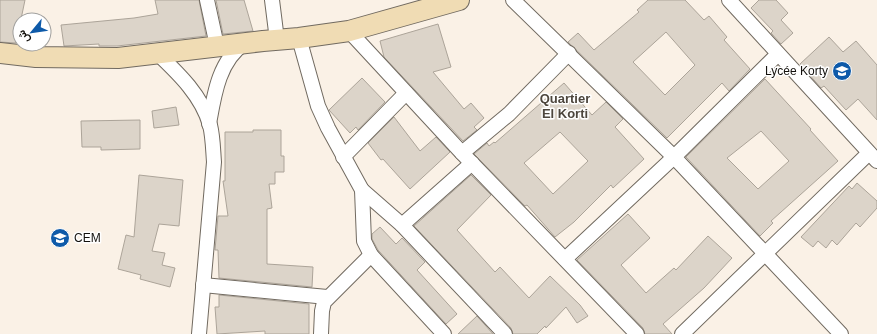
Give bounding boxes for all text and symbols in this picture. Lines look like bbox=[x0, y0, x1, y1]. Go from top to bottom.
north arrow bbox=[12, 12, 52, 52]
text: ش bbox=[15, 28, 33, 46]
school or university icon: Lycée Korty bbox=[831, 60, 853, 82]
place label: Lycée Korty bbox=[765, 64, 828, 78]
district label: Quartier El Korti bbox=[540, 91, 590, 121]
school or university icon: CEM bbox=[49, 227, 71, 249]
place label: CEM bbox=[74, 231, 101, 245]

